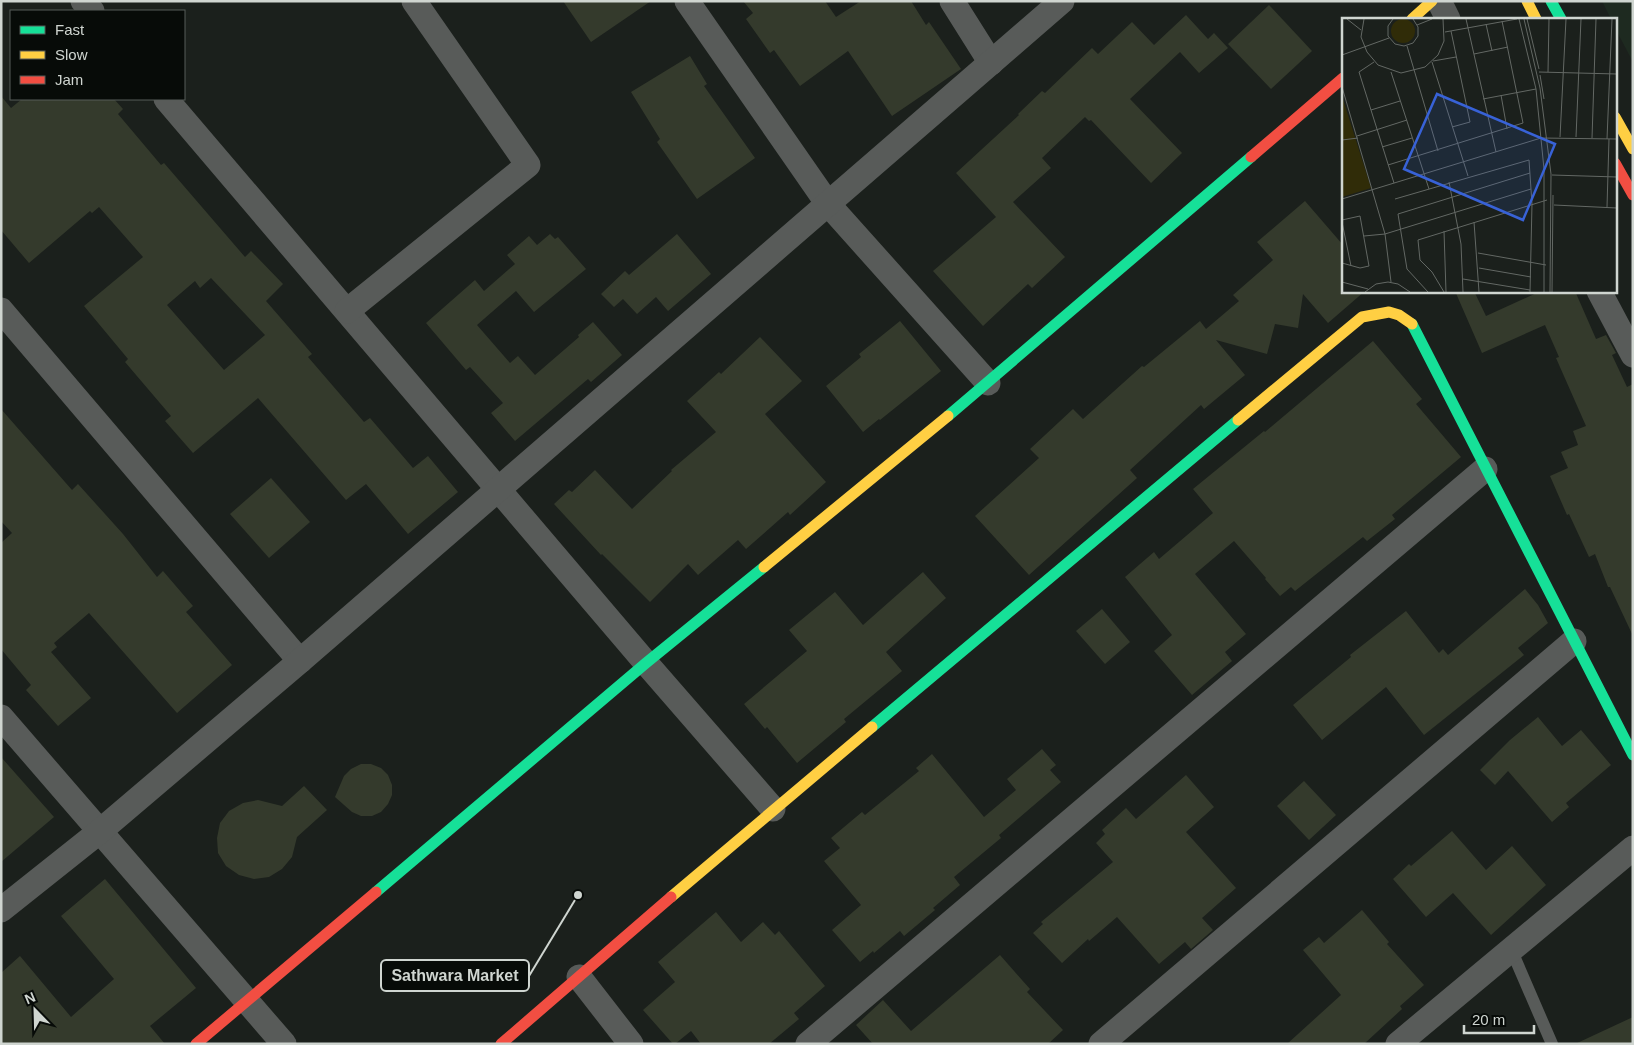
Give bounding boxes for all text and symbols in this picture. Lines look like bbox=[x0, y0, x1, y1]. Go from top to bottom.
legend bbox=[10, 10, 185, 100]
inset map bbox=[1342, 18, 1616, 292]
text: Fast bbox=[55, 21, 85, 38]
text: Slow bbox=[55, 46, 88, 63]
text: Jam bbox=[55, 71, 83, 88]
callout: Sathwara Market bbox=[381, 960, 529, 991]
text: Sathwara Market bbox=[391, 967, 519, 984]
north arrow bbox=[10, 985, 60, 1035]
text: N bbox=[22, 989, 38, 1007]
scale bar bbox=[1464, 1002, 1534, 1034]
text: 20 m bbox=[1472, 1011, 1505, 1028]

